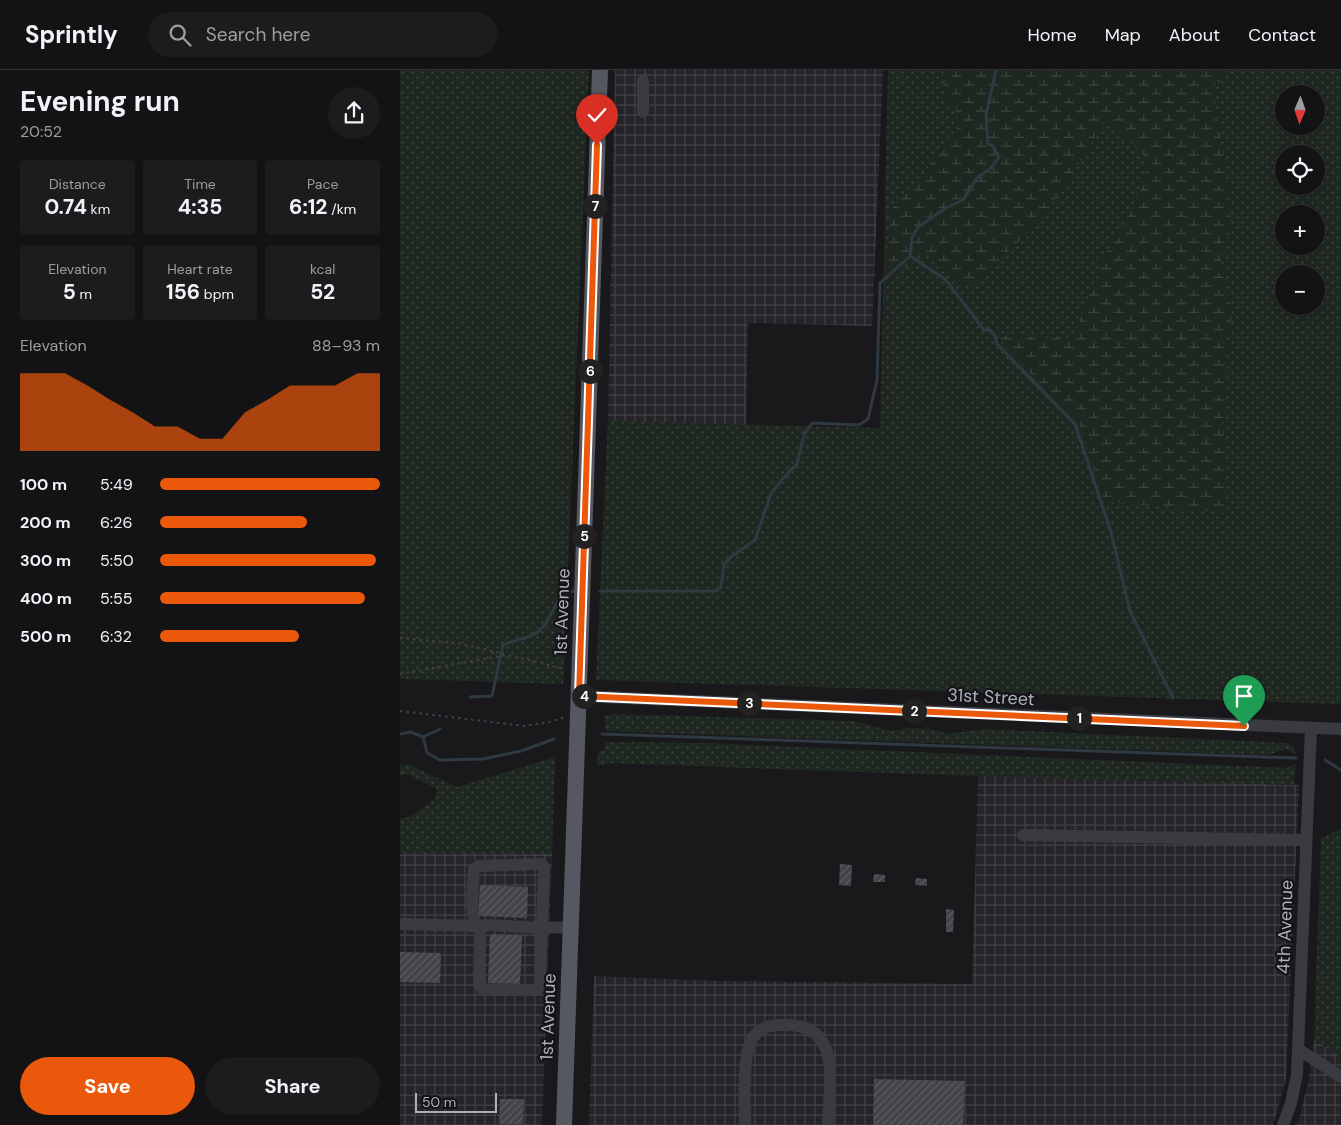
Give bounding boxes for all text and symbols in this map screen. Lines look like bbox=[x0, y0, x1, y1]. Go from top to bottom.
search box bbox=[148, 12, 498, 57]
text: Sprintly bbox=[25, 19, 118, 50]
icon: search bbox=[166, 21, 194, 49]
text: Search here bbox=[206, 22, 311, 47]
text: Home bbox=[1027, 23, 1077, 47]
text: Map bbox=[1105, 23, 1141, 47]
text: About bbox=[1169, 23, 1220, 47]
text: Contact bbox=[1248, 23, 1316, 47]
text: Evening run bbox=[20, 83, 180, 120]
north arrow bbox=[1275, 85, 1325, 135]
map controls bbox=[1275, 85, 1325, 315]
button: share bbox=[328, 87, 380, 139]
pin bbox=[576, 94, 618, 145]
icon: check bbox=[583, 101, 611, 129]
text: 20:52 bbox=[20, 121, 62, 142]
button: locate bbox=[1275, 145, 1325, 195]
text: Distance bbox=[49, 175, 106, 193]
text: Time bbox=[184, 175, 216, 193]
text: Pace bbox=[307, 175, 338, 193]
text: 0.74 bbox=[44, 193, 87, 221]
text: 4:35 bbox=[178, 193, 222, 221]
text: 6:12 bbox=[289, 193, 327, 221]
pin: 7 bbox=[582, 194, 608, 218]
text: 7 bbox=[592, 197, 599, 215]
text: km bbox=[87, 200, 110, 218]
text: /km bbox=[327, 200, 356, 218]
button: + bbox=[1275, 205, 1325, 255]
text: Elevation bbox=[48, 260, 107, 278]
text: Heart rate bbox=[167, 260, 233, 278]
text: kcal bbox=[310, 260, 335, 278]
button: − bbox=[1275, 265, 1325, 315]
text: 5 bbox=[63, 278, 76, 306]
text: 156 bbox=[166, 278, 200, 306]
text: 52 bbox=[310, 278, 335, 306]
text: m bbox=[76, 285, 92, 303]
text: bpm bbox=[200, 285, 234, 303]
text: Elevation bbox=[20, 335, 87, 356]
text: 88–93 m bbox=[312, 335, 380, 356]
pin: 6 bbox=[578, 358, 602, 384]
text: 6 bbox=[586, 362, 595, 380]
text: 100 m bbox=[20, 474, 67, 495]
text: 5:49 bbox=[100, 474, 133, 495]
text: 200 m bbox=[20, 512, 71, 533]
text: 6:26 bbox=[100, 512, 133, 533]
pin: 5 bbox=[572, 524, 596, 548]
text: 5 bbox=[580, 527, 589, 545]
text: 300 m bbox=[20, 550, 71, 571]
text: 5:50 bbox=[100, 550, 134, 571]
street label: 1st Avenue bbox=[548, 568, 576, 656]
text: 400 m bbox=[20, 588, 72, 609]
text: 5:55 bbox=[100, 588, 133, 609]
text: 500 m bbox=[20, 626, 71, 647]
text: 6:32 bbox=[100, 626, 132, 647]
pin bbox=[1223, 675, 1265, 726]
icon: arrive bbox=[1230, 682, 1258, 710]
street label: 31st Street bbox=[947, 683, 1035, 711]
pin: 4 bbox=[572, 684, 596, 708]
text: 4 bbox=[580, 687, 589, 705]
pin: 3 bbox=[736, 690, 762, 716]
text: 3 bbox=[745, 694, 754, 712]
pin: 2 bbox=[902, 698, 926, 724]
text: 2 bbox=[910, 702, 919, 720]
pin: 1 bbox=[1066, 706, 1092, 730]
text: 1 bbox=[1077, 709, 1082, 727]
street label: 4th Avenue bbox=[1271, 879, 1299, 975]
street label: 1st Avenue bbox=[534, 973, 562, 1061]
button: Save bbox=[20, 1057, 195, 1115]
button: Share bbox=[205, 1057, 380, 1115]
scale bar bbox=[415, 1090, 498, 1113]
text: 50 m bbox=[422, 1093, 456, 1111]

